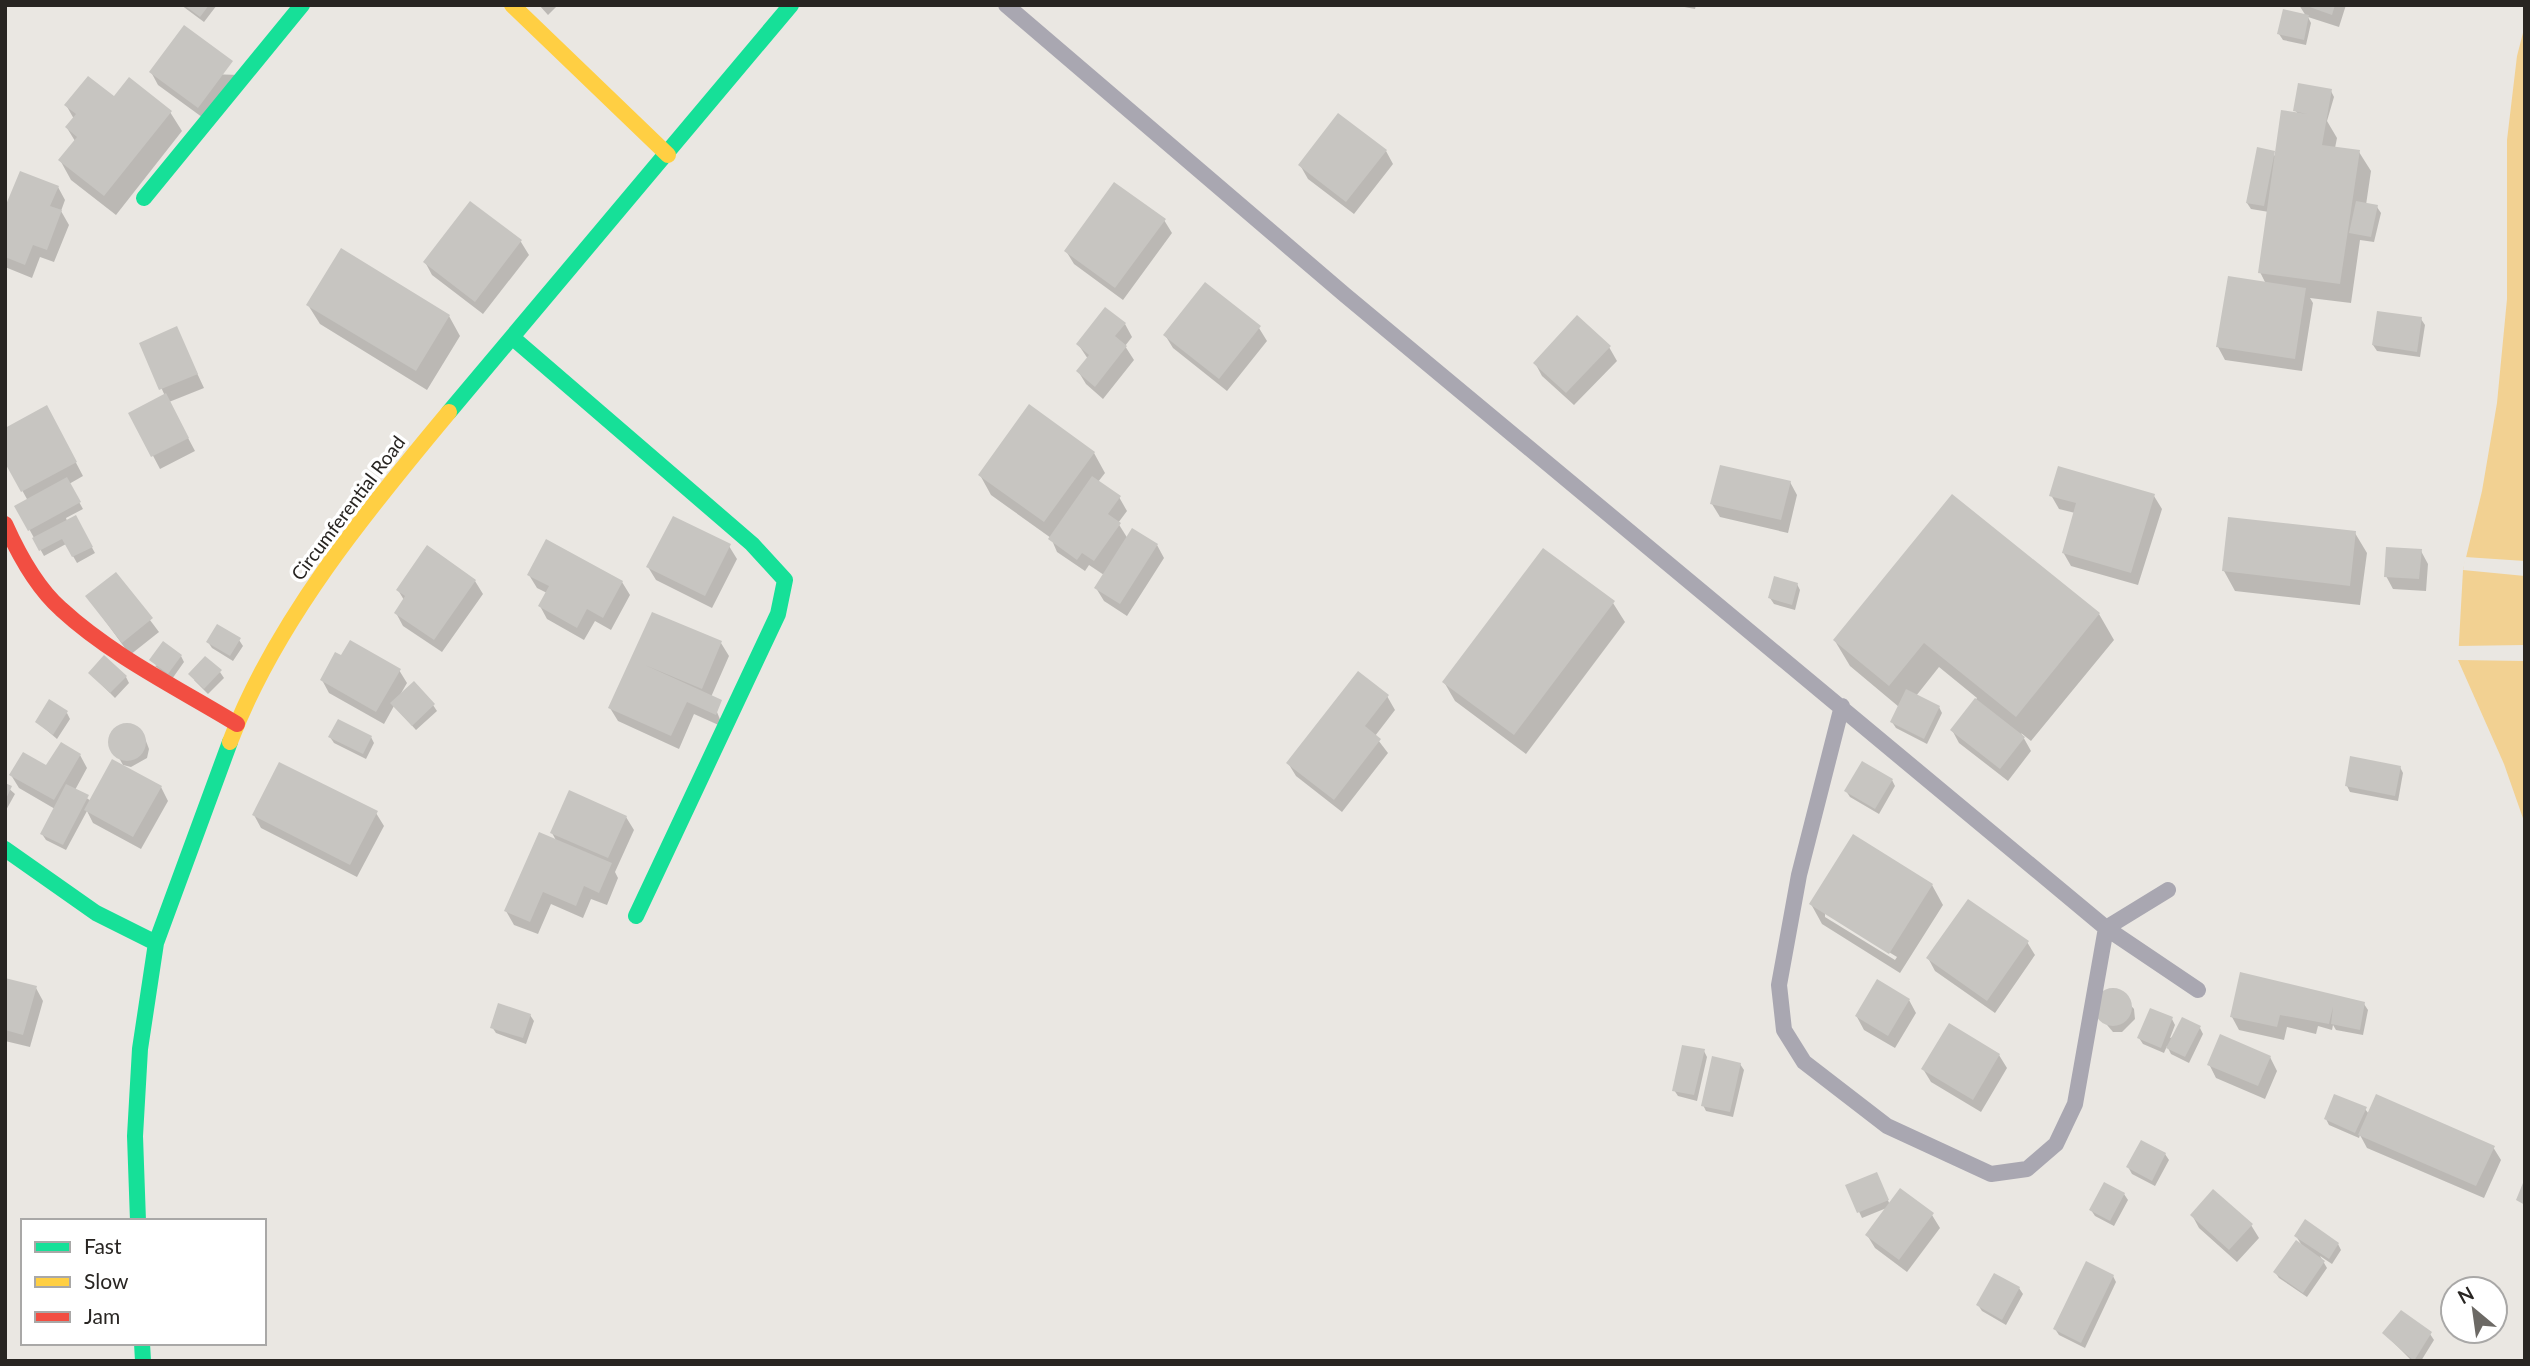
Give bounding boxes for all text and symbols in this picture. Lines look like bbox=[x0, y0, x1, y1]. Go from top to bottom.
street label: Circumferential Road bbox=[286, 431, 409, 584]
legend bbox=[21, 1219, 266, 1345]
text: Fast bbox=[84, 1233, 122, 1258]
text: Slow bbox=[84, 1268, 129, 1293]
north arrow bbox=[2439, 1275, 2509, 1345]
text: N bbox=[2454, 1281, 2477, 1308]
text: Jam bbox=[84, 1303, 120, 1328]

